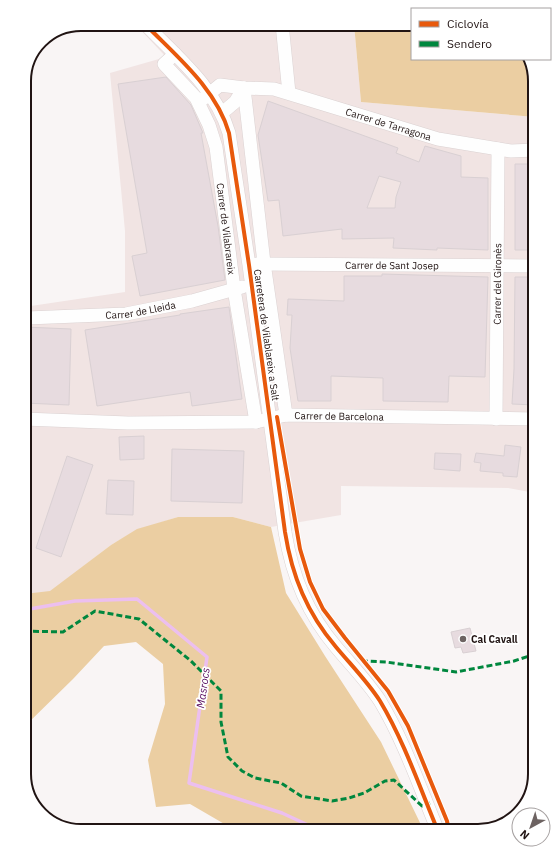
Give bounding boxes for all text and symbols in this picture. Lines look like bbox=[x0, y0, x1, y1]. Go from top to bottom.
legend bbox=[411, 8, 551, 60]
text: Ciclovía bbox=[447, 16, 489, 31]
text: Sendero bbox=[447, 36, 492, 51]
street label: Carrer de Tarragona bbox=[344, 105, 434, 144]
street label: Carrer de Vilabrareix bbox=[214, 182, 238, 275]
street label: Carrer del Gironès bbox=[491, 243, 504, 325]
street label: Carrer de Sant Josep bbox=[345, 259, 439, 272]
street label: Carretera de Vilablareix a Salt bbox=[251, 268, 282, 402]
street label: Carrer de Lleida bbox=[105, 298, 177, 322]
street label: Carrer de Barcelona bbox=[294, 409, 385, 424]
place label: Cal Cavall bbox=[471, 633, 518, 646]
marker: Cal Cavall bbox=[458, 634, 468, 644]
water label: Masrocs bbox=[193, 667, 213, 709]
north arrow bbox=[511, 807, 551, 847]
text: N bbox=[517, 827, 532, 843]

